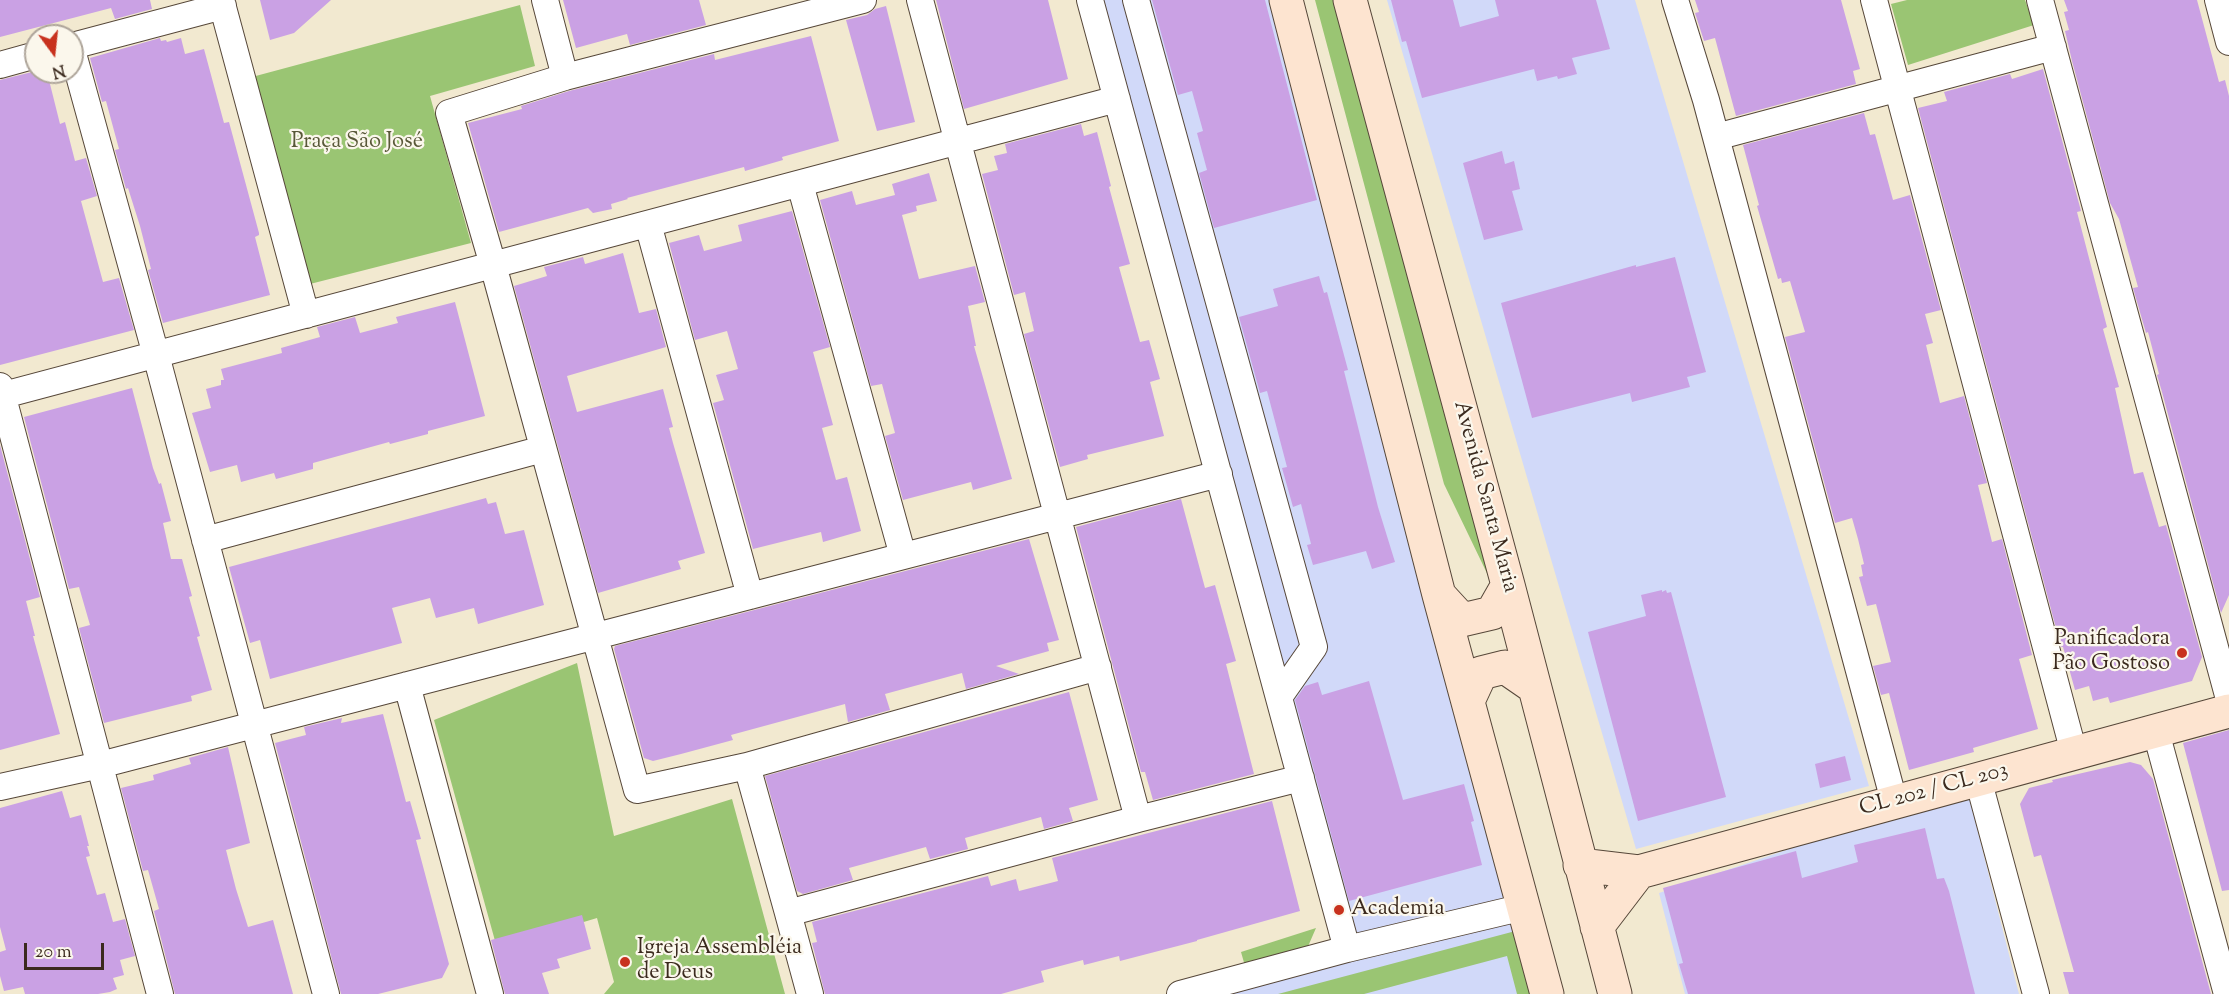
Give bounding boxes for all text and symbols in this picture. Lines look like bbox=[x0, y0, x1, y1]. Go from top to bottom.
north arrow bbox=[24, 24, 84, 84]
text: N bbox=[49, 57, 67, 83]
park label: Praça São José bbox=[291, 130, 423, 156]
street label: Avenida Santa Maria bbox=[1446, 398, 1522, 596]
place label: Panificadora Pão Gostoso bbox=[2052, 627, 2170, 678]
marker: Panificadora Pão Gostoso bbox=[2175, 646, 2189, 660]
street label: CL 202 / CL 203 bbox=[1857, 758, 2011, 824]
place label: Academia bbox=[1351, 897, 1445, 923]
marker: Academia bbox=[1332, 903, 1346, 917]
scale bar bbox=[27, 931, 106, 969]
place label: Igreja Assembléia de Deus bbox=[637, 936, 802, 987]
text: 20 m bbox=[35, 940, 72, 966]
marker: Igreja Assembléia de Deus bbox=[618, 955, 632, 969]

